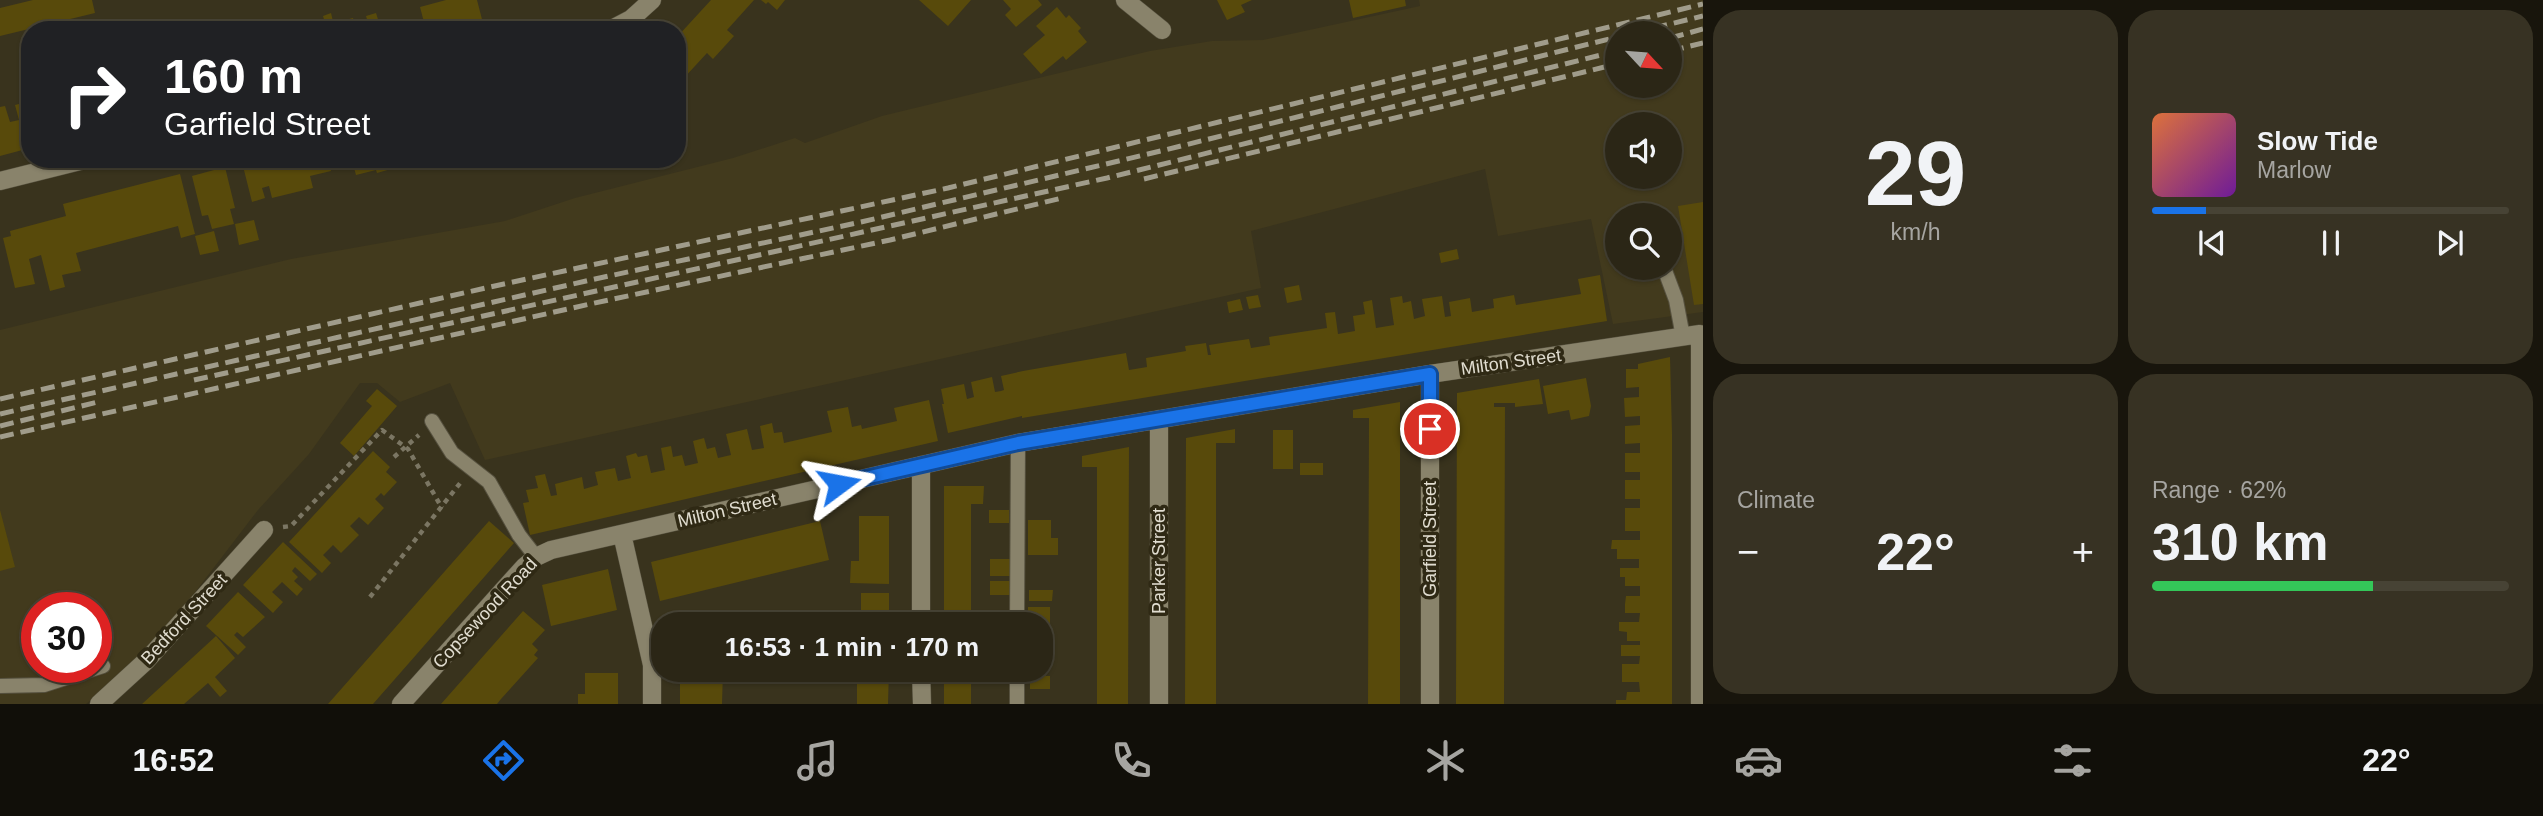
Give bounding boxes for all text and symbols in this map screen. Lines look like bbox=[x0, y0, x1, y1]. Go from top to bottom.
north arrow bbox=[1605, 21, 1682, 98]
map controls bbox=[1605, 21, 1682, 280]
icon: right bbox=[49, 49, 140, 140]
text: 160 m bbox=[164, 49, 303, 103]
text: Garfield Street bbox=[164, 106, 370, 142]
button: sound bbox=[1605, 112, 1682, 189]
text: 29 bbox=[1865, 123, 1966, 224]
text: Slow Tide bbox=[2257, 126, 2378, 156]
text: Marlow bbox=[2257, 157, 2331, 183]
button: search bbox=[1605, 203, 1682, 280]
text: km/h bbox=[1891, 219, 1940, 245]
icon: previous bbox=[2193, 224, 2231, 262]
icon: pause bbox=[2312, 224, 2350, 262]
icon: next bbox=[2431, 224, 2469, 262]
street label: Milton Street bbox=[1460, 345, 1562, 379]
pin bbox=[1400, 399, 1460, 459]
icon: arrive bbox=[1411, 410, 1449, 448]
position arrow bbox=[802, 447, 876, 521]
text: Range · 62% bbox=[2152, 477, 2286, 503]
street label: Garfield Street bbox=[1420, 481, 1440, 597]
text: Climate bbox=[1737, 487, 1815, 513]
street label: Milton Street bbox=[676, 489, 778, 531]
street label: Parker Street bbox=[1149, 508, 1169, 614]
text: 310 km bbox=[2152, 513, 2328, 571]
text: 22° bbox=[1876, 523, 1955, 581]
text: − bbox=[1737, 531, 1759, 573]
text: + bbox=[2072, 531, 2094, 573]
street label: Copsewood Road bbox=[429, 554, 541, 672]
street label: Bedford Street bbox=[137, 570, 231, 668]
speed limit sign: 30 bbox=[21, 592, 112, 683]
text: 16:53 · 1 min · 170 m bbox=[725, 632, 979, 662]
icon: directions bbox=[479, 736, 528, 785]
icon: music bbox=[793, 736, 842, 785]
icon: phone bbox=[1107, 736, 1156, 785]
icon: climate bbox=[1421, 736, 1470, 785]
icon: car bbox=[1734, 736, 1783, 785]
icon: filters bbox=[2048, 736, 2097, 785]
text: 16:52 bbox=[132, 742, 214, 778]
text: 22° bbox=[2362, 742, 2411, 778]

